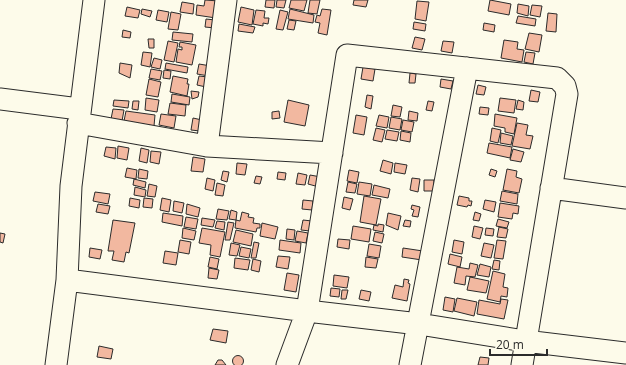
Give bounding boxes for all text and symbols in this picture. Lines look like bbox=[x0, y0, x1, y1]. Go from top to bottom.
scale bar bbox=[490, 331, 547, 357]
text: 20 m bbox=[496, 336, 524, 353]

